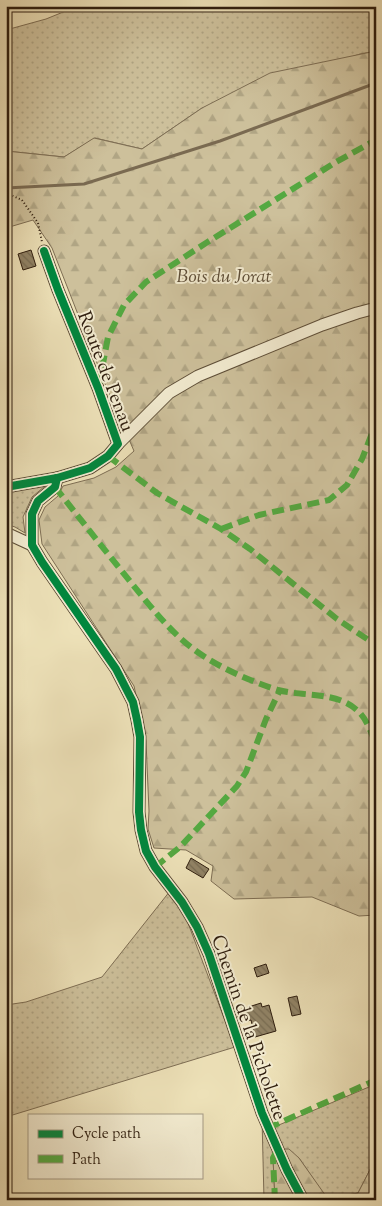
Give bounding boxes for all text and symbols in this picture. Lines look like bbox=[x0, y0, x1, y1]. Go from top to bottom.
park label: Bois du Jorat bbox=[177, 264, 272, 291]
street label: Route de Penau bbox=[69, 308, 140, 436]
street label: Chemin de la Picholette bbox=[203, 932, 292, 1124]
legend bbox=[28, 1114, 202, 1178]
text: Cycle path bbox=[72, 1124, 141, 1145]
text: Path bbox=[72, 1150, 101, 1171]

